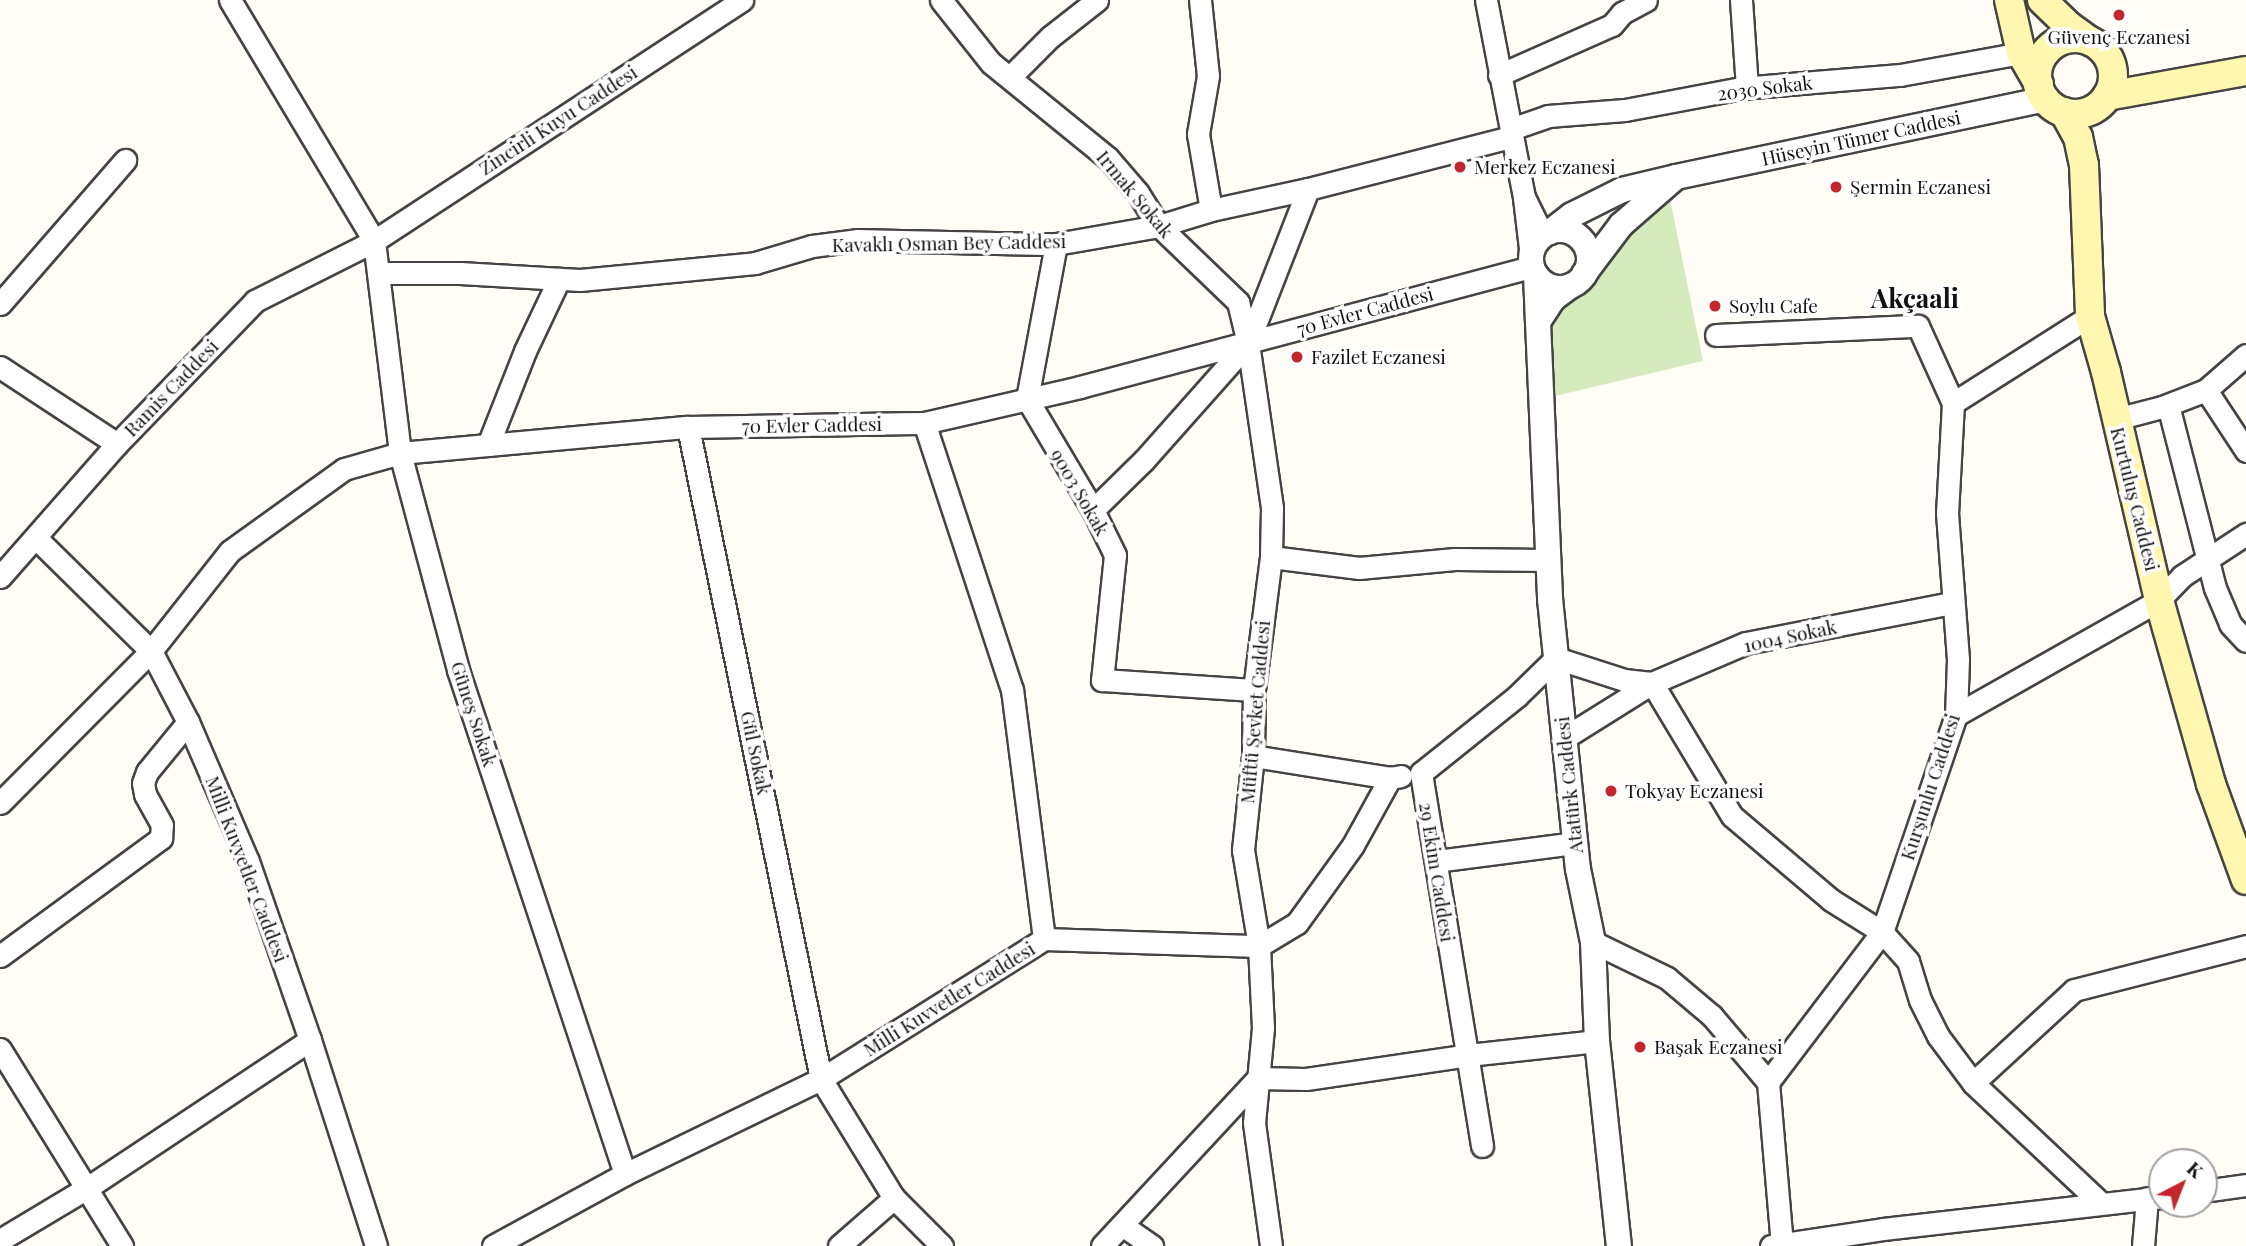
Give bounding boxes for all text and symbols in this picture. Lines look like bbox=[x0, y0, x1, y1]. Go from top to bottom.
marker: Güvenç Eczanesi bbox=[2111, 7, 2127, 23]
place label: Güvenç Eczanesi bbox=[2048, 26, 2190, 48]
street label: Zincirli Kuyu Caddesi bbox=[475, 60, 641, 180]
street label: 2030 Sokak bbox=[1716, 71, 1814, 105]
street label: Hüseyin Tümer Caddesi bbox=[1759, 106, 1963, 170]
street label: Irmak Sokak bbox=[1092, 146, 1178, 242]
place label: Merkez Eczanesi bbox=[1474, 156, 1616, 178]
marker: Merkez Eczanesi bbox=[1452, 159, 1468, 175]
place label: Şermin Eczanesi bbox=[1850, 176, 1991, 198]
marker: Şermin Eczanesi bbox=[1828, 179, 1844, 195]
street label: Kavaklı Osman Bey Caddesi bbox=[831, 230, 1067, 256]
street label: 70 Evler Caddesi bbox=[1294, 282, 1436, 340]
district label: Akçaali bbox=[1871, 282, 1959, 314]
place label: Soylu Cafe bbox=[1729, 295, 1818, 317]
marker: Soylu Cafe bbox=[1707, 298, 1723, 314]
street label: Ramis Caddesi bbox=[119, 335, 223, 441]
place label: Fazilet Eczanesi bbox=[1311, 346, 1446, 368]
marker: Fazilet Eczanesi bbox=[1289, 349, 1305, 365]
street label: 70 Evler Caddesi bbox=[742, 412, 882, 438]
street label: Kurtuluş Caddesi bbox=[2106, 425, 2164, 573]
street label: 9003 Sokak bbox=[1046, 445, 1114, 539]
street label: 1004 Sokak bbox=[1741, 615, 1839, 657]
street label: Müftü Şevket Caddesi bbox=[1236, 619, 1274, 805]
street label: Güneş Sokak bbox=[446, 659, 502, 769]
street label: Gül Sokak bbox=[736, 709, 776, 797]
street label: Kurşunlu Caddesi bbox=[1896, 711, 1964, 863]
street label: Atatürk Caddesi bbox=[1550, 715, 1588, 855]
street label: Milli Kuvvetler Caddesi bbox=[201, 773, 293, 965]
place label: Tokyay Eczanesi bbox=[1625, 780, 1764, 802]
marker: Tokyay Eczanesi bbox=[1603, 783, 1619, 799]
street label: 29 Ekim Caddesi bbox=[1415, 801, 1459, 943]
street label: Milli Kuvvetler Caddesi bbox=[859, 937, 1039, 1061]
place label: Başak Eczanesi bbox=[1654, 1036, 1783, 1058]
marker: Başak Eczanesi bbox=[1632, 1039, 1648, 1055]
north arrow bbox=[2148, 1148, 2218, 1218]
text: K bbox=[2182, 1155, 2209, 1183]

